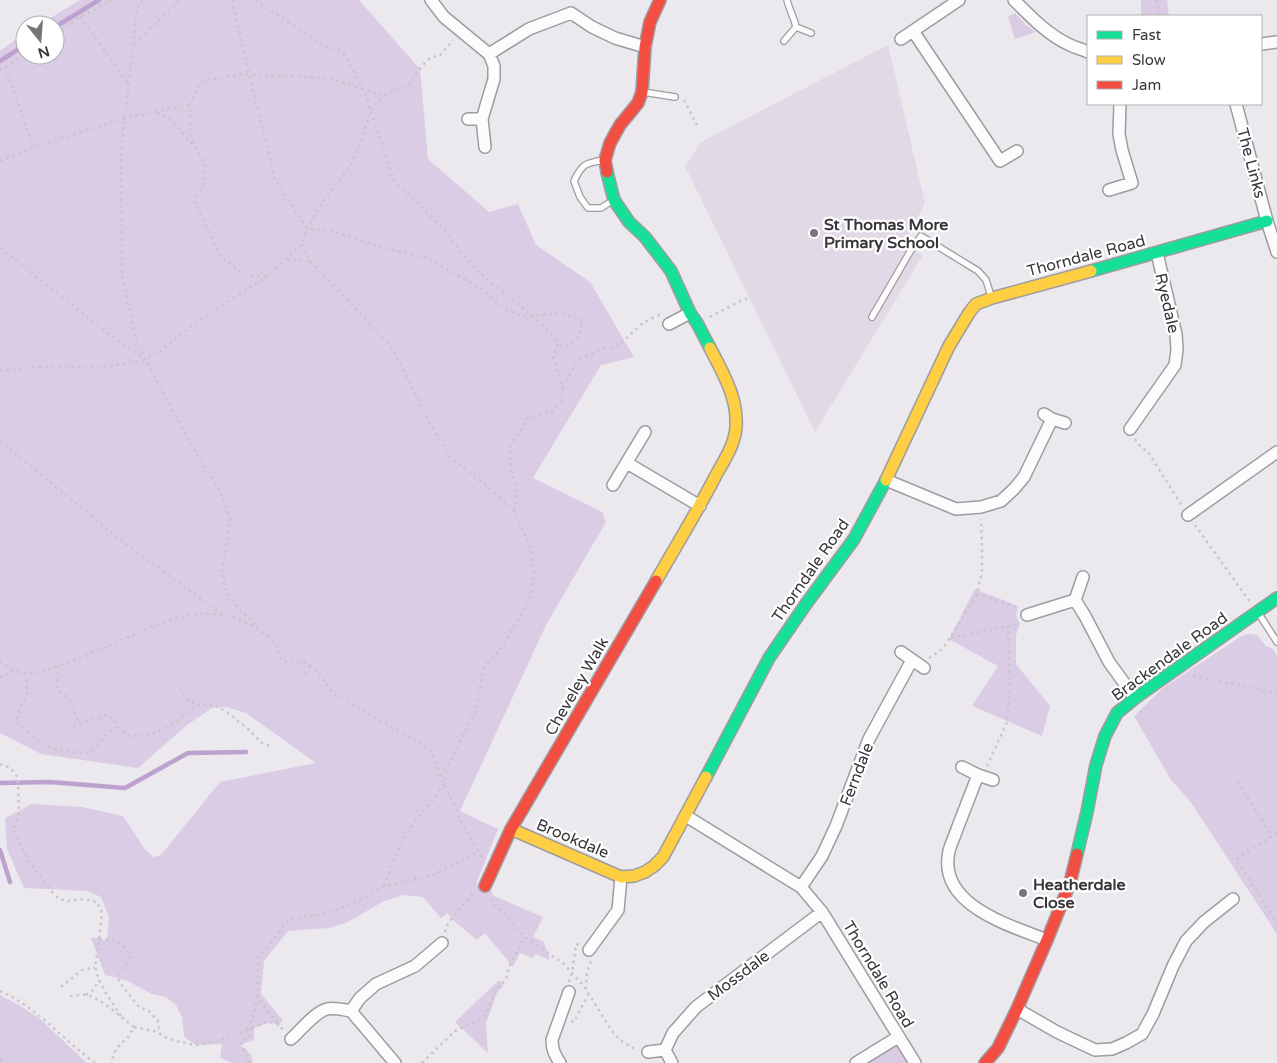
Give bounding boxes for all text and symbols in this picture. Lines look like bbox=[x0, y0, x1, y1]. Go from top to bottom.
north arrow bbox=[15, 15, 65, 65]
legend bbox=[1087, 15, 1262, 105]
text: Fast bbox=[1132, 26, 1162, 44]
text: N bbox=[36, 42, 52, 62]
text: Slow bbox=[1132, 51, 1166, 69]
text: Jam bbox=[1132, 76, 1161, 94]
street label: The Links bbox=[1232, 126, 1270, 201]
place label: St Thomas More Primary School bbox=[824, 215, 948, 253]
marker: St Thomas More Primary School bbox=[808, 227, 820, 239]
street label: Thorndale Road bbox=[1025, 231, 1148, 281]
street label: Ryedale bbox=[1150, 271, 1184, 335]
street label: Thorndale Road bbox=[768, 515, 854, 626]
street label: Brackendale Road bbox=[1108, 608, 1231, 706]
street label: Cheveley Walk bbox=[541, 634, 613, 739]
street label: Ferndale bbox=[836, 740, 878, 809]
street label: Brookdale bbox=[533, 815, 612, 863]
place label: Heatherdale Close bbox=[1033, 875, 1126, 913]
marker: Heatherdale Close bbox=[1017, 887, 1029, 899]
street label: Thorndale Road bbox=[838, 917, 918, 1032]
street label: Mossdale bbox=[704, 946, 774, 1006]

